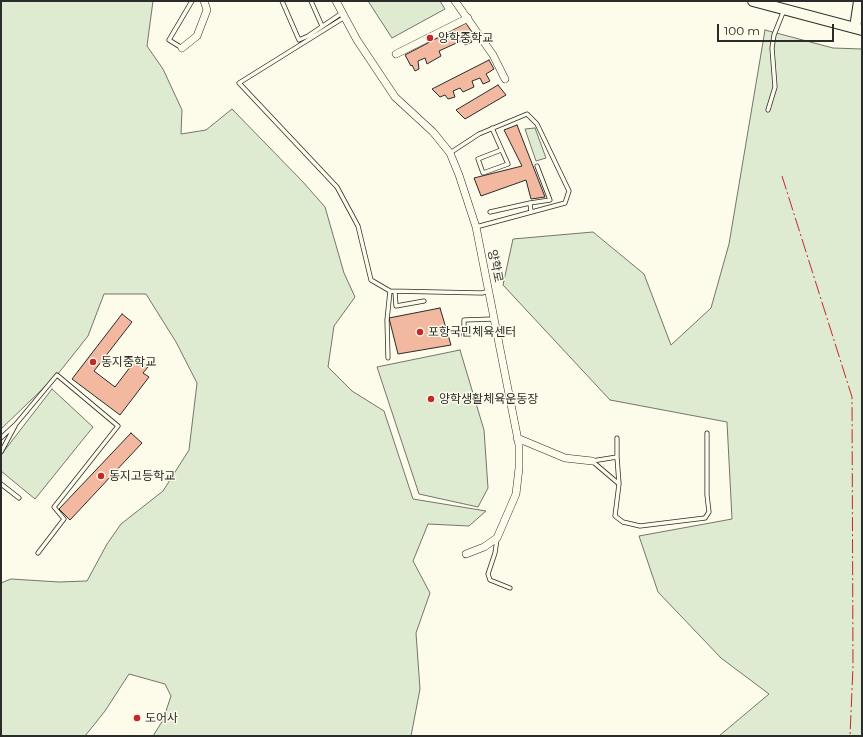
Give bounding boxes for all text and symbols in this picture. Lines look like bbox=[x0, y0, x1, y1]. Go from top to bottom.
scale bar bbox=[719, 16, 836, 42]
text: 100 m bbox=[724, 23, 760, 38]
place label: 양학중학교 bbox=[438, 31, 493, 45]
marker: 양학중학교 bbox=[425, 33, 435, 43]
street label: 양학로 bbox=[485, 248, 505, 284]
place label: 포항국민체육센터 bbox=[428, 325, 516, 339]
marker: 포항국민체육센터 bbox=[415, 327, 425, 337]
place label: 동지중학교 bbox=[101, 355, 156, 369]
marker: 동지중학교 bbox=[88, 357, 98, 367]
place label: 양학생활체육운동장 bbox=[439, 392, 538, 406]
marker: 양학생활체육운동장 bbox=[426, 394, 436, 404]
place label: 동지고등학교 bbox=[109, 469, 175, 483]
marker: 동지고등학교 bbox=[96, 471, 106, 481]
place label: 도어사 bbox=[145, 711, 178, 725]
marker: 도어사 bbox=[132, 713, 142, 723]

